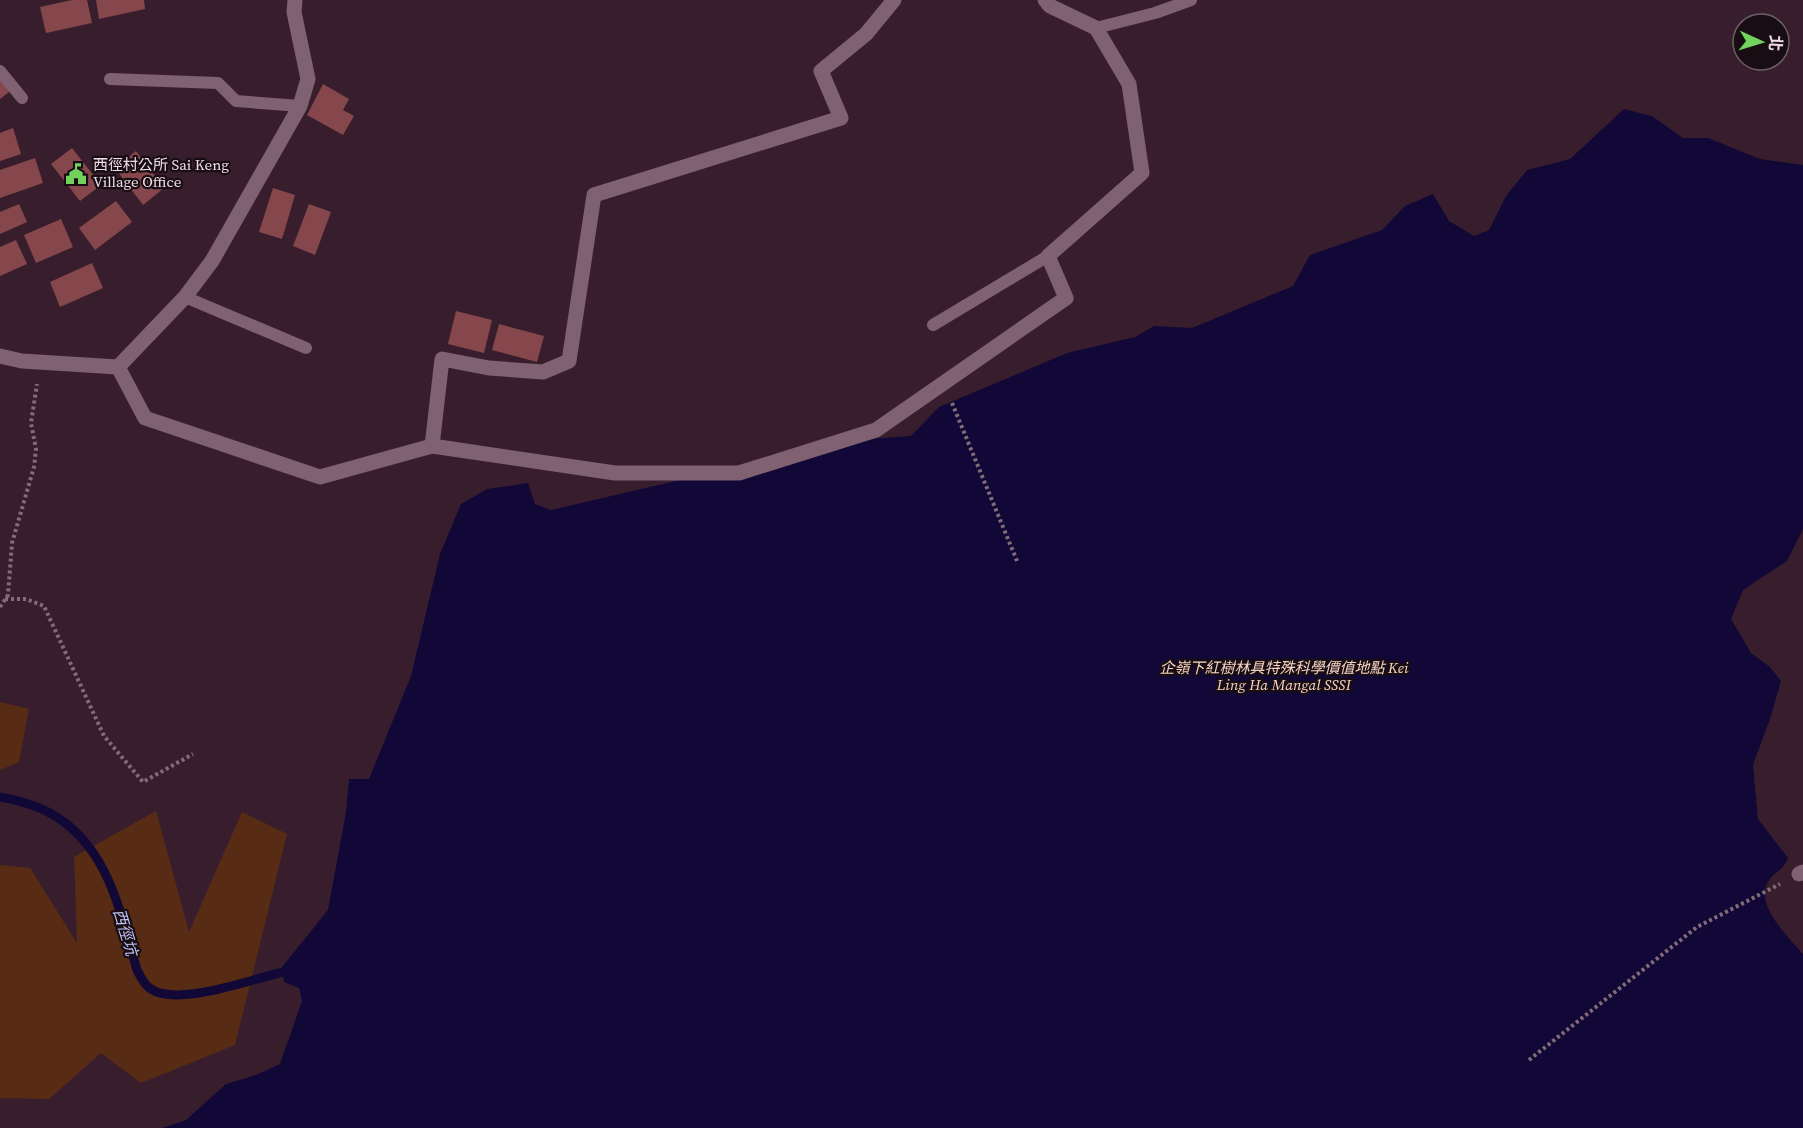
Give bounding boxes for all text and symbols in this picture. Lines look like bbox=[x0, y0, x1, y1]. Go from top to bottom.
north arrow bbox=[1731, 12, 1791, 72]
text: 北 bbox=[1764, 34, 1787, 52]
place label: 西徑村公所 Sai Keng Village Office bbox=[93, 154, 229, 192]
public building icon: 西徑村公所 Sai Keng Village Office bbox=[64, 162, 88, 186]
park label: 企嶺下紅樹林具特殊科學價值地點 Kei Ling Ha Mangal SSSI bbox=[1160, 657, 1409, 695]
water label: 西徑坑 bbox=[108, 906, 144, 960]

